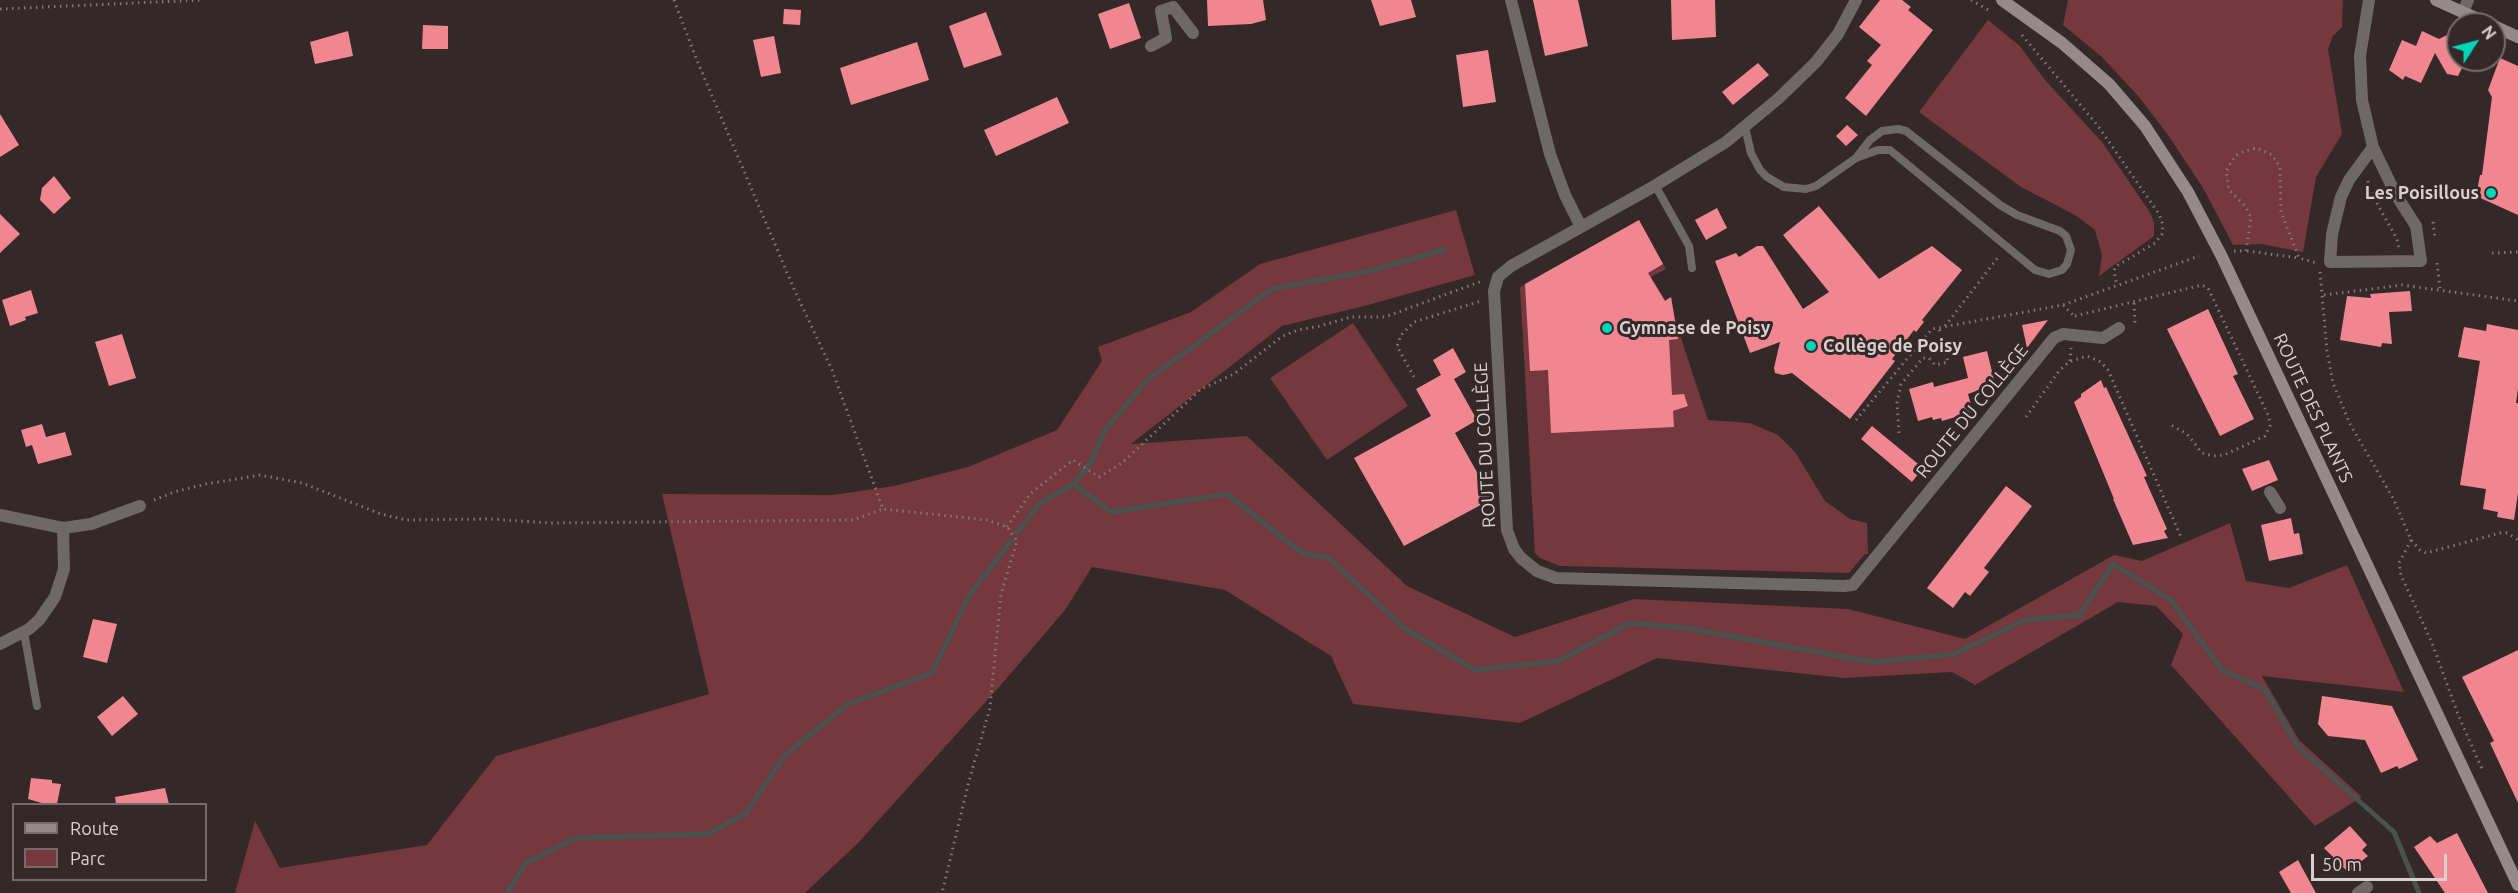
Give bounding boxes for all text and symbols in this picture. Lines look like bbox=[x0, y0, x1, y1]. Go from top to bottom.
north arrow bbox=[2446, 12, 2506, 72]
text: N bbox=[2478, 22, 2500, 43]
place label: Les Poisillous bbox=[2365, 182, 2479, 204]
marker: Les Poisillous bbox=[2484, 186, 2498, 200]
place label: Gymnase de Poisy bbox=[1619, 317, 1770, 339]
marker: Gymnase de Poisy bbox=[1600, 321, 1614, 335]
street label: ROUTE DES PLANTS bbox=[2269, 330, 2357, 486]
place label: Collège de Poisy bbox=[1823, 335, 1962, 357]
marker: Collège de Poisy bbox=[1804, 339, 1818, 353]
street label: ROUTE DU COLLÈGE bbox=[1911, 340, 2033, 482]
street label: ROUTE DU COLLÈGE bbox=[1470, 362, 1500, 528]
legend bbox=[12, 803, 207, 881]
text: Route bbox=[70, 818, 119, 838]
scale bar bbox=[2314, 842, 2450, 880]
text: Parc bbox=[70, 848, 105, 868]
text: 50 m bbox=[2322, 854, 2362, 874]

